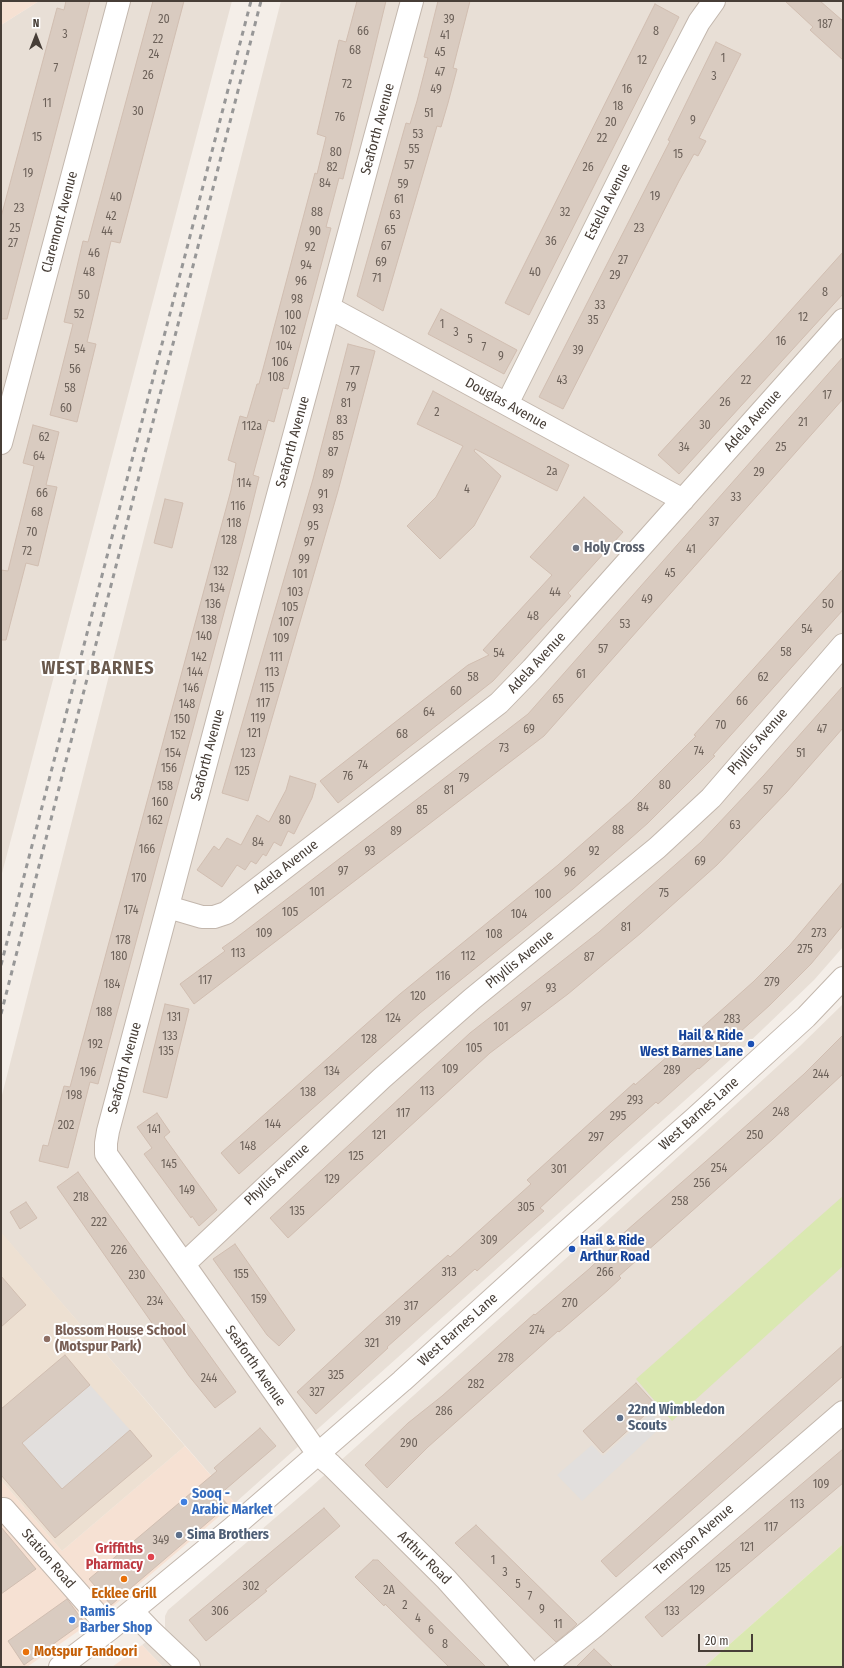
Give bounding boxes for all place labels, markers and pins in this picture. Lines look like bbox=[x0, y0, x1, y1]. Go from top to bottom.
place label: Holy Cross bbox=[584, 540, 645, 556]
marker: Holy Cross bbox=[571, 543, 581, 553]
place label: Hail & Ride West Barnes Lane bbox=[640, 1028, 743, 1060]
marker: Hail & Ride West Barnes Lane bbox=[746, 1039, 756, 1049]
place label: Hail & Ride Arthur Road bbox=[580, 1233, 650, 1266]
marker: Hail & Ride Arthur Road bbox=[567, 1244, 577, 1254]
place label: Blossom House School (Motspur Park) bbox=[55, 1323, 186, 1356]
marker: Blossom House School (Motspur Park) bbox=[42, 1334, 52, 1344]
place label: 22nd Wimbledon Scouts bbox=[628, 1402, 725, 1434]
marker: 22nd Wimbledon Scouts bbox=[615, 1413, 625, 1423]
place label: Sooq - Arabic Market bbox=[192, 1486, 273, 1518]
marker: Sooq - Arabic Market bbox=[179, 1497, 189, 1507]
place label: Sima Brothers bbox=[187, 1527, 269, 1543]
marker: Sima Brothers bbox=[174, 1530, 184, 1540]
place label: Griffiths Pharmacy bbox=[86, 1541, 143, 1574]
marker: Griffiths Pharmacy bbox=[146, 1552, 156, 1562]
marker: Ecklee Grill bbox=[119, 1574, 129, 1584]
place label: Ecklee Grill bbox=[91, 1586, 157, 1602]
place label: Ramis Barber Shop bbox=[80, 1604, 152, 1636]
marker: Ramis Barber Shop bbox=[67, 1615, 77, 1625]
place label: Motspur Tandoori bbox=[34, 1644, 137, 1660]
marker: Motspur Tandoori bbox=[21, 1647, 31, 1657]

